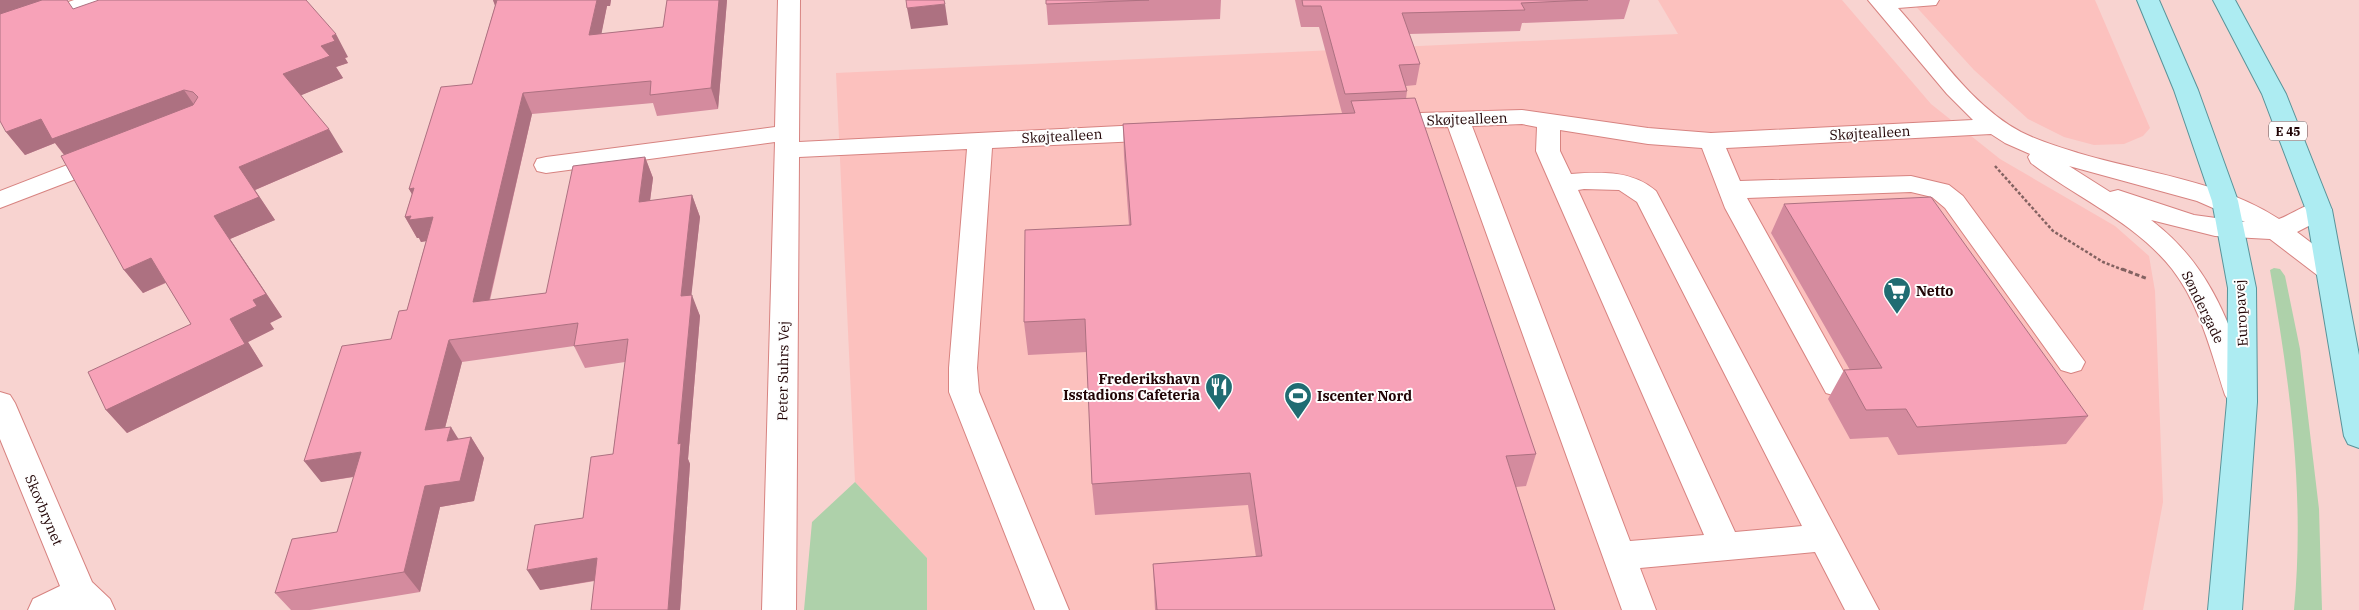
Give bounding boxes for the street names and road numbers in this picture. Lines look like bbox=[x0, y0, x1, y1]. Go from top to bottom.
street label: Skøjtealleen bbox=[1426, 109, 1508, 129]
street label: Skøjtealleen bbox=[1829, 122, 1911, 144]
road number: E 45 bbox=[2269, 122, 2307, 140]
street label: Skøjtealleen bbox=[1021, 125, 1103, 147]
street label: Søndergade bbox=[2178, 268, 2228, 346]
street label: Europavej bbox=[2230, 279, 2252, 347]
street label: Peter Suhrs Vej bbox=[773, 321, 793, 421]
street label: Skovbrynet bbox=[21, 472, 67, 548]

